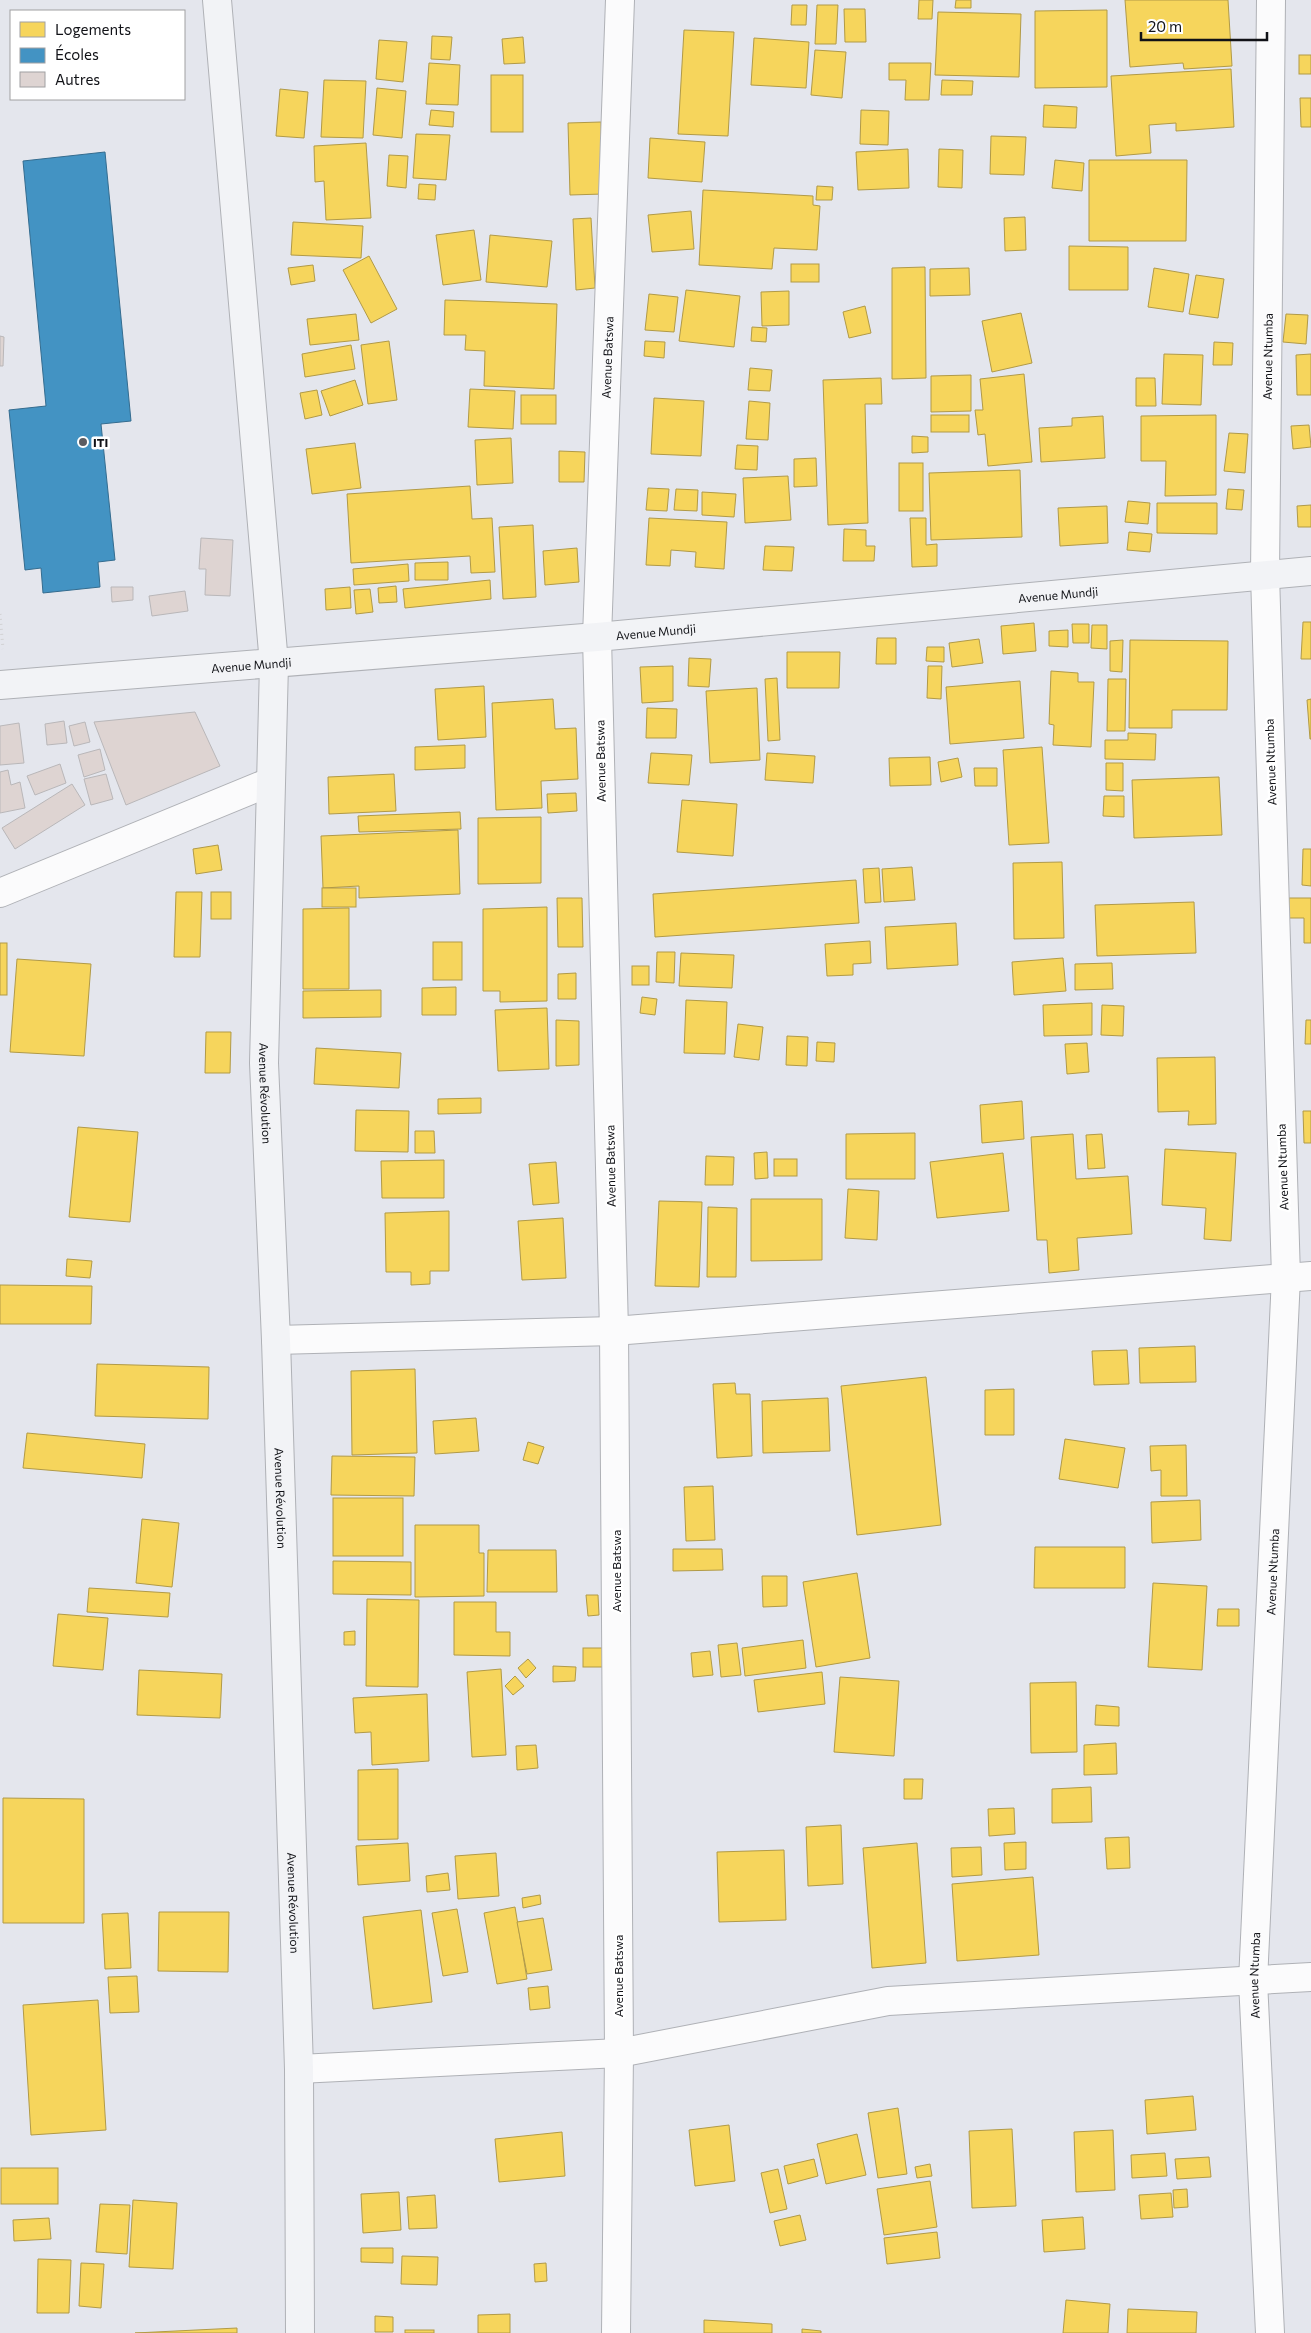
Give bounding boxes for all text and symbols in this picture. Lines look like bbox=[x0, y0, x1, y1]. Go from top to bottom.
legend bbox=[10, 10, 185, 100]
scale bar bbox=[1141, 10, 1267, 42]
text: 20 m bbox=[1148, 17, 1182, 35]
text: Logements bbox=[55, 20, 131, 38]
text: Écoles bbox=[55, 44, 99, 63]
text: Autres bbox=[55, 70, 100, 88]
street label: Avenue Ntumba bbox=[1260, 313, 1275, 400]
street label: Avenue Batswa bbox=[599, 316, 616, 399]
place label: ITI bbox=[93, 435, 108, 449]
marker: ITI bbox=[77, 436, 89, 448]
street label: Avenue Mundji bbox=[1017, 584, 1099, 605]
street label: Avenue Mundji bbox=[615, 621, 697, 642]
street label: Avenue Mundji bbox=[210, 655, 292, 675]
street label: Avenue Ntumba bbox=[1261, 718, 1279, 806]
street label: Avenue Batswa bbox=[592, 720, 608, 802]
street label: Avenue Révolution bbox=[257, 1043, 275, 1144]
street label: Avenue Ntumba bbox=[1273, 1123, 1291, 1211]
street label: Avenue Batswa bbox=[602, 1125, 618, 1207]
street label: Avenue Révolution bbox=[272, 1447, 290, 1549]
street label: Avenue Ntumba bbox=[1263, 1528, 1281, 1616]
street label: Avenue Batswa bbox=[609, 1530, 623, 1612]
street label: Avenue Révolution bbox=[285, 1852, 302, 1954]
street label: Avenue Ntumba bbox=[1246, 1932, 1262, 2019]
street label: Avenue Batswa bbox=[611, 1935, 625, 2017]

